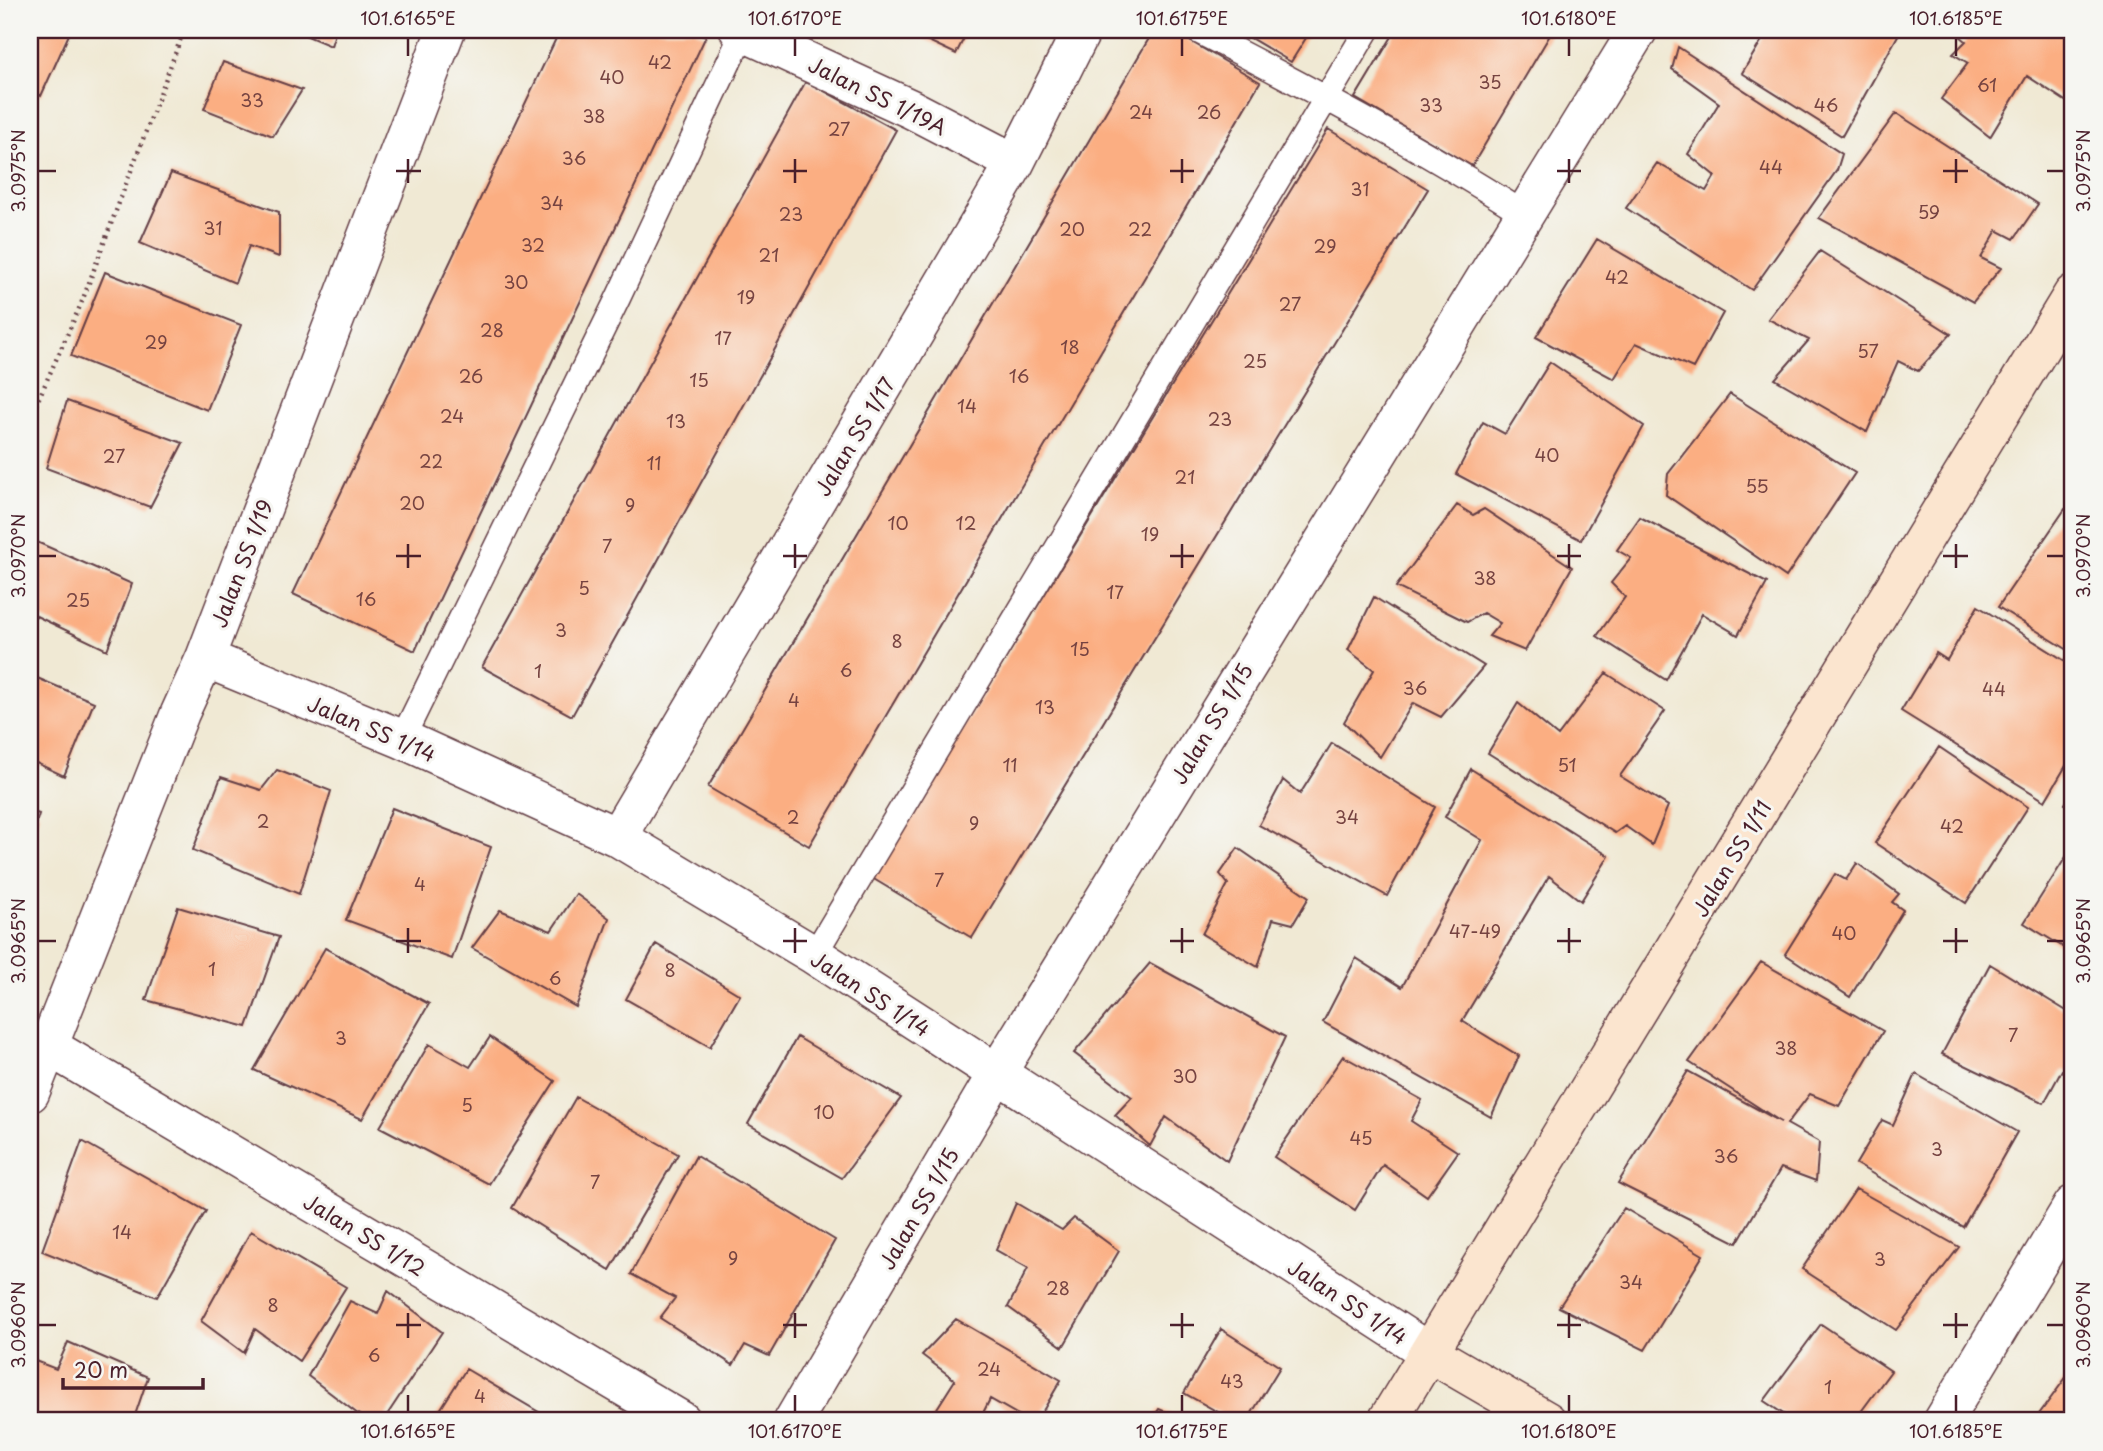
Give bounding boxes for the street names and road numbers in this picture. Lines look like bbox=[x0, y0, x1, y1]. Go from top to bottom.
street label: Jalan SS 1/19A bbox=[803, 48, 953, 142]
street label: Jalan SS 1/17 bbox=[806, 370, 902, 502]
street label: Jalan SS 1/19 bbox=[202, 494, 280, 632]
street label: Jalan SS 1/15 bbox=[1162, 656, 1260, 790]
street label: Jalan SS 1/14 bbox=[303, 687, 441, 769]
street label: Jalan SS 1/11 bbox=[1684, 794, 1778, 922]
street label: Jalan SS 1/14 bbox=[805, 942, 937, 1044]
street label: Jalan SS 1/15 bbox=[870, 1141, 966, 1275]
street label: Jalan SS 1/12 bbox=[298, 1185, 432, 1283]
street label: Jalan SS 1/14 bbox=[1282, 1250, 1414, 1352]

